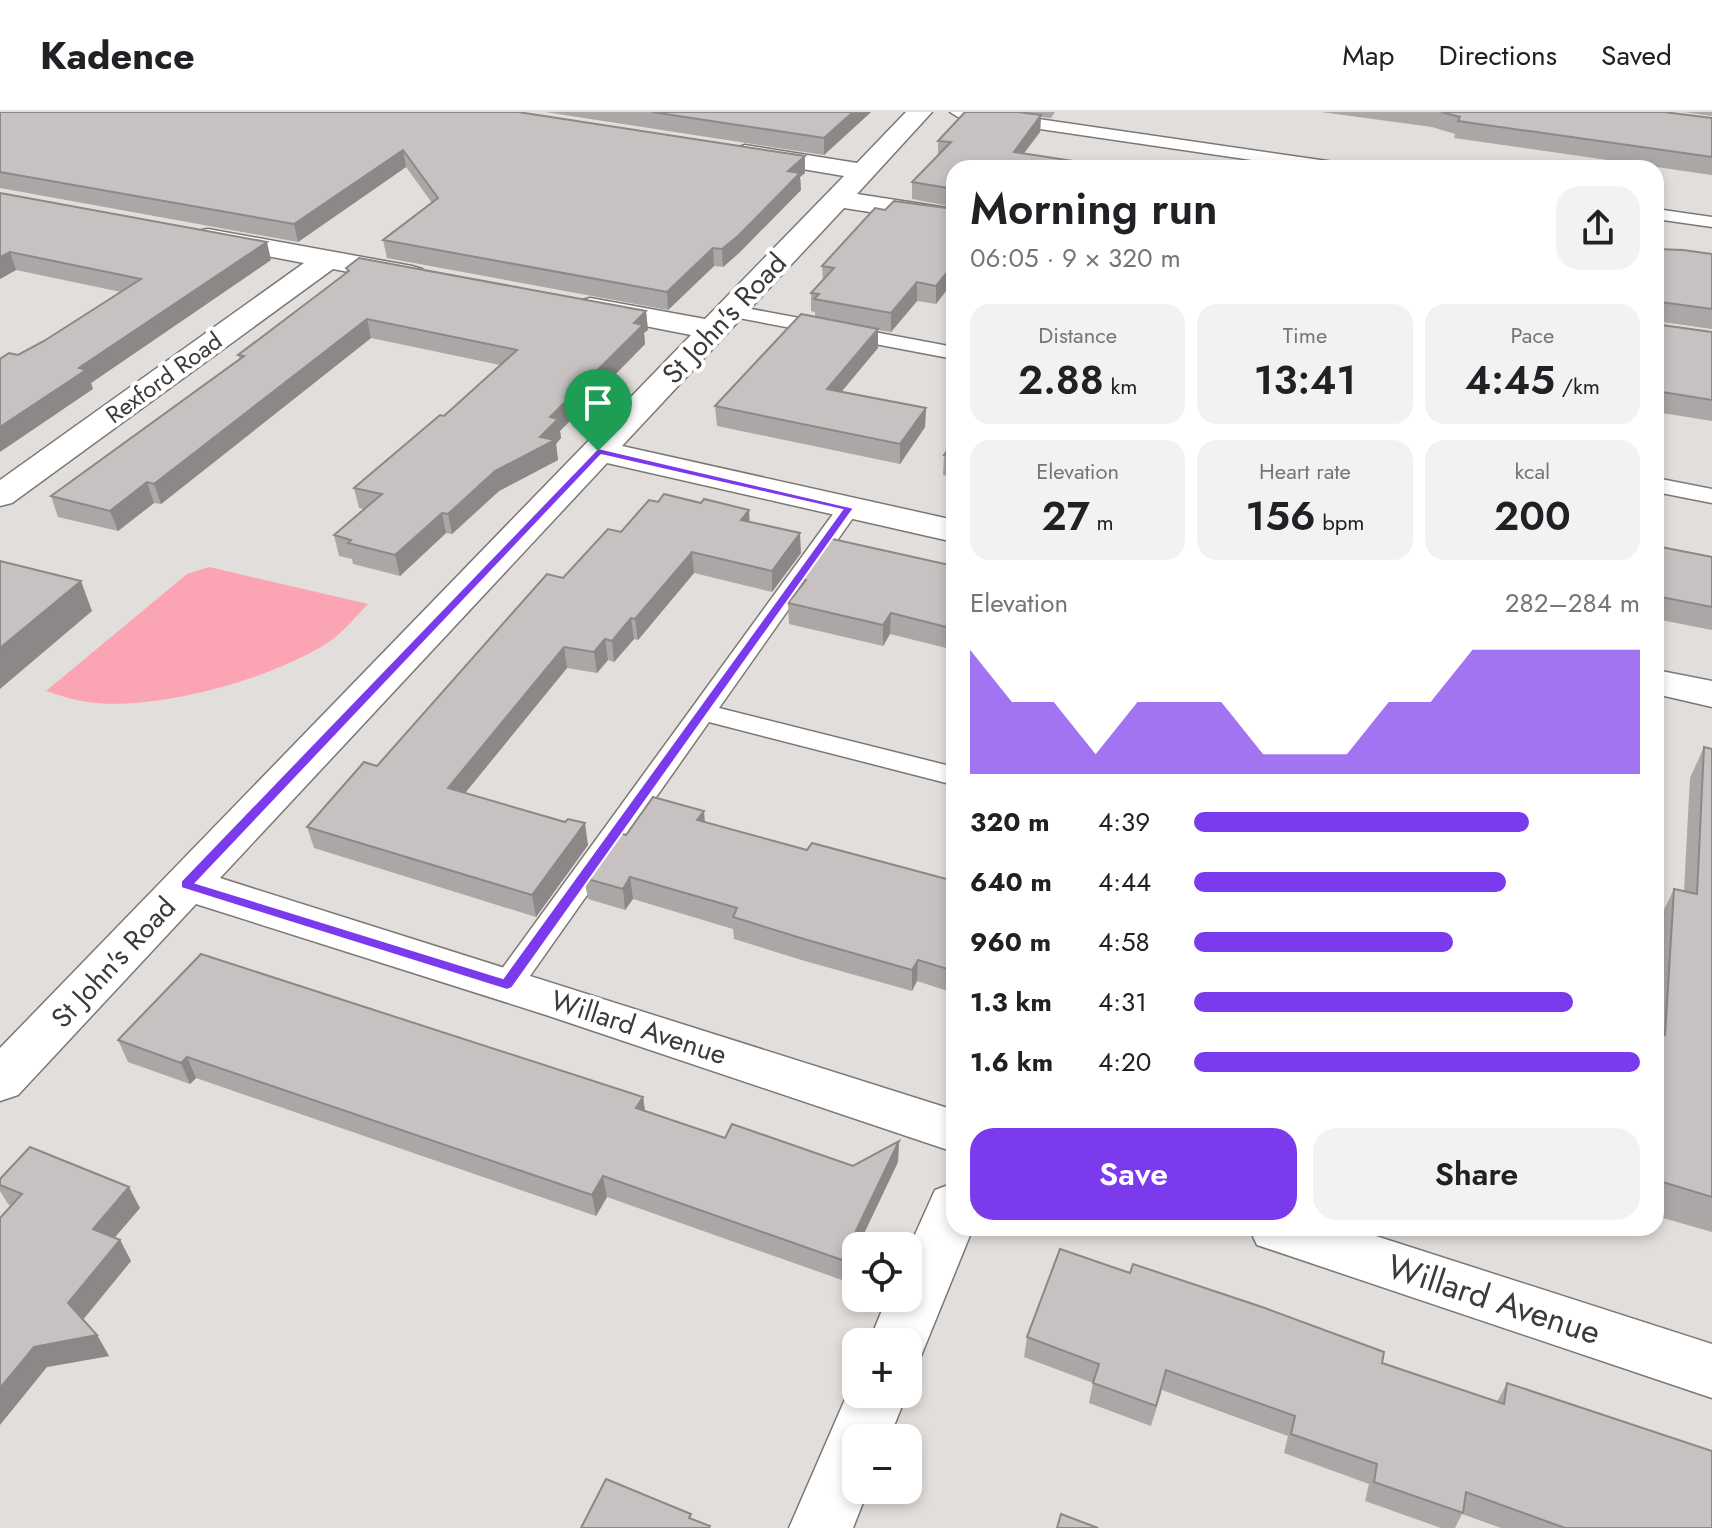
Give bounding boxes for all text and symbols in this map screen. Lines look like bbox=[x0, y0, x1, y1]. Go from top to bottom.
text: Kadence bbox=[40, 28, 195, 83]
text: Map bbox=[1342, 35, 1394, 76]
text: Directions bbox=[1438, 35, 1557, 76]
text: Saved bbox=[1601, 35, 1672, 76]
text: Morning run bbox=[970, 177, 1218, 241]
button: share bbox=[1556, 186, 1640, 270]
text: 06:05 · 9 × 320 m bbox=[970, 239, 1181, 277]
street label: St John's Road bbox=[653, 244, 796, 393]
text: Distance bbox=[1038, 319, 1117, 351]
text: Time bbox=[1283, 319, 1327, 351]
text: Pace bbox=[1510, 319, 1554, 351]
street label: Rexford Road bbox=[98, 323, 229, 432]
text: 2.88 bbox=[1018, 351, 1104, 409]
text: 13:41 bbox=[1254, 351, 1356, 409]
text: 4:45 bbox=[1465, 351, 1555, 409]
pin bbox=[564, 369, 632, 451]
text: km bbox=[1104, 370, 1137, 402]
text: /km bbox=[1555, 370, 1600, 402]
icon: arrive bbox=[576, 381, 620, 425]
text: Elevation bbox=[1036, 455, 1119, 487]
text: Heart rate bbox=[1259, 455, 1351, 487]
text: kcal bbox=[1515, 455, 1550, 487]
text: 27 bbox=[1042, 487, 1090, 545]
text: 156 bbox=[1246, 487, 1316, 545]
text: 200 bbox=[1494, 487, 1571, 545]
text: m bbox=[1090, 506, 1114, 538]
text: bpm bbox=[1316, 506, 1364, 538]
text: Elevation bbox=[970, 584, 1068, 622]
text: 282–284 m bbox=[1505, 584, 1640, 622]
text: 320 m bbox=[970, 803, 1050, 841]
text: 4:39 bbox=[1098, 803, 1150, 841]
text: 640 m bbox=[970, 863, 1052, 901]
text: 4:44 bbox=[1098, 863, 1151, 901]
street label: St John's Road bbox=[42, 888, 185, 1037]
text: 960 m bbox=[970, 923, 1051, 961]
text: 4:58 bbox=[1098, 923, 1150, 961]
street label: Willard Avenue bbox=[546, 980, 732, 1075]
text: 1.3 km bbox=[970, 983, 1052, 1021]
text: 4:31 bbox=[1098, 983, 1147, 1021]
text: 1.6 km bbox=[970, 1043, 1053, 1081]
text: 4:20 bbox=[1098, 1043, 1151, 1081]
button: Save bbox=[970, 1128, 1297, 1220]
button: Share bbox=[1313, 1128, 1640, 1220]
map controls bbox=[842, 1232, 922, 1504]
button: locate bbox=[842, 1232, 922, 1312]
street label: Willard Avenue bbox=[1381, 1242, 1607, 1357]
button: + bbox=[842, 1328, 922, 1408]
button: − bbox=[842, 1424, 922, 1504]

